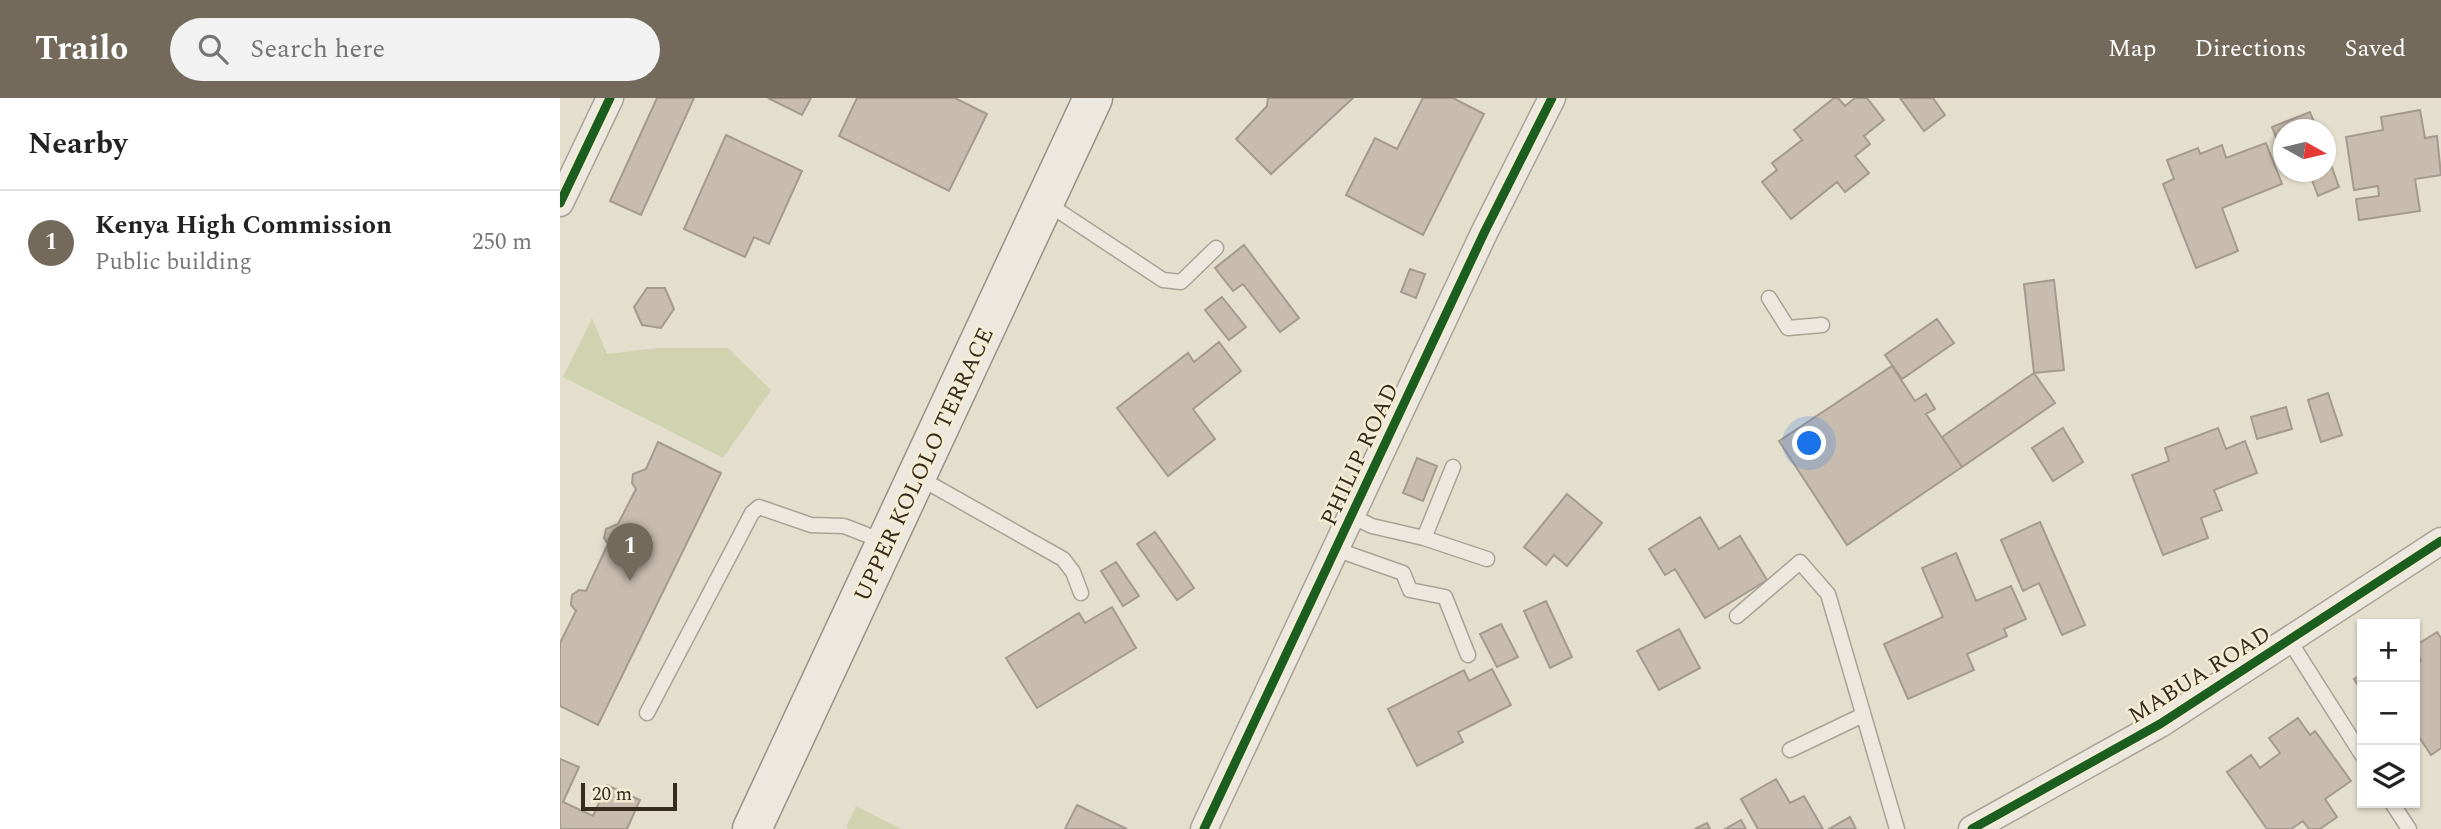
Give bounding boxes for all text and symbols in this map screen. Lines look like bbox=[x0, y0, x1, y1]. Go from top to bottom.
search box bbox=[170, 18, 660, 81]
text: Trailo bbox=[35, 24, 128, 74]
text: Search here bbox=[250, 29, 385, 69]
icon: search bbox=[194, 30, 232, 68]
text: Map bbox=[2108, 31, 2156, 67]
text: Directions bbox=[2194, 31, 2306, 67]
text: Saved bbox=[2344, 31, 2406, 67]
north arrow bbox=[2273, 119, 2336, 182]
text: Nearby bbox=[28, 121, 127, 167]
text: Kenya High Commission bbox=[95, 205, 392, 245]
text: 1 bbox=[45, 225, 57, 260]
text: 250 m bbox=[472, 225, 532, 260]
text: Public building bbox=[95, 245, 252, 280]
street label: UPPER KOLOLO TERRACE bbox=[845, 322, 1003, 608]
street label: PHILIP ROAD bbox=[1312, 377, 1409, 532]
your location bbox=[1792, 426, 1826, 460]
pin: 1 bbox=[607, 523, 653, 581]
street label: MABUA ROAD bbox=[2121, 617, 2278, 733]
map controls bbox=[2357, 619, 2420, 808]
button: + bbox=[2357, 619, 2420, 682]
button: − bbox=[2357, 682, 2420, 745]
button: layers bbox=[2357, 745, 2420, 808]
scale bar bbox=[581, 780, 677, 812]
text: 20 m bbox=[592, 780, 632, 809]

